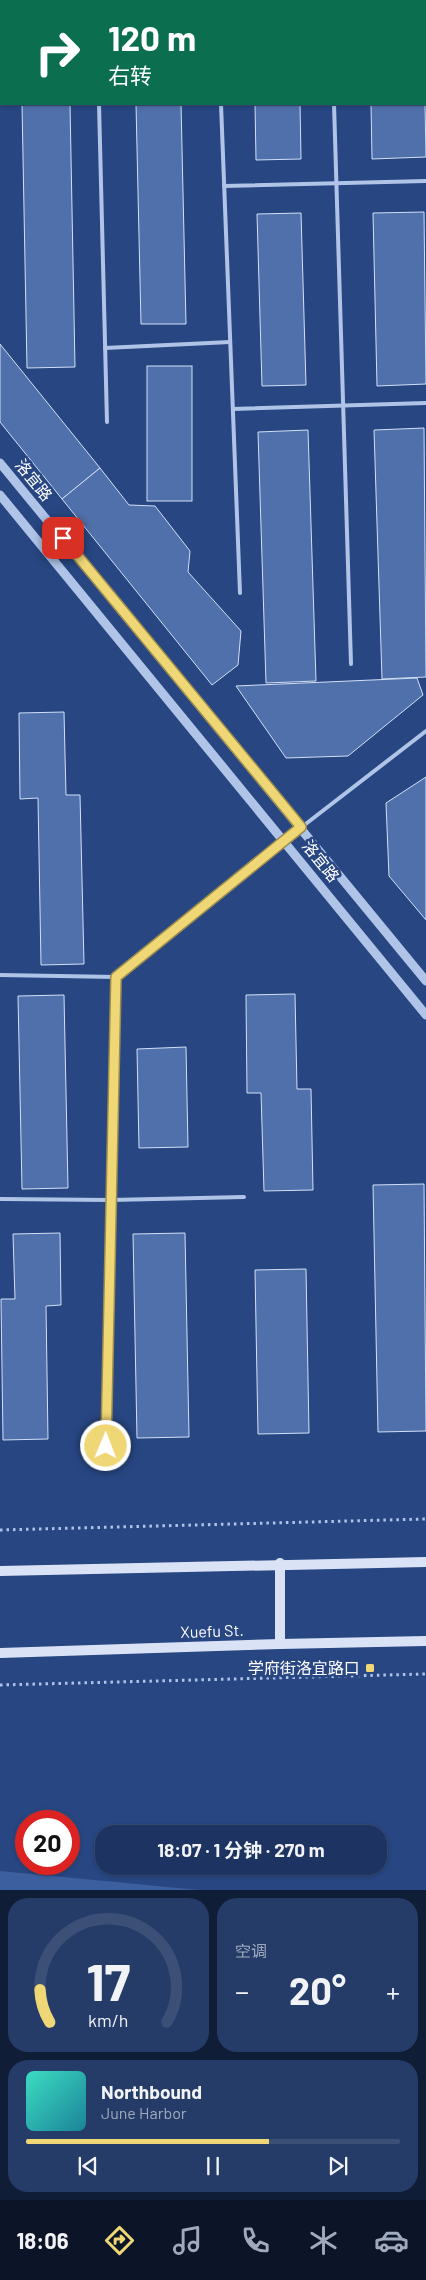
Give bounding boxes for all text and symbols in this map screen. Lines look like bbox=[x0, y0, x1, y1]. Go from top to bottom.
text: 120 m bbox=[108, 16, 196, 58]
icon: right bbox=[25, 20, 90, 85]
text: 右转 bbox=[108, 62, 152, 88]
street label: 洛宜路 bbox=[12, 455, 57, 504]
pin bbox=[42, 517, 84, 559]
icon: arrive bbox=[49, 524, 77, 552]
street label: 洛宜路 bbox=[299, 836, 344, 885]
position arrow bbox=[79, 1419, 131, 1471]
street label: Xuefu St. bbox=[180, 1620, 244, 1641]
place label: 学府街洛宜路口 bbox=[248, 1658, 360, 1677]
marker: 学府街洛宜路口 bbox=[364, 1662, 376, 1674]
speed limit sign: 20 bbox=[15, 1810, 80, 1875]
text: 18:07 · 1 分钟 · 270 m bbox=[157, 1838, 325, 1861]
text: 空调 bbox=[235, 1941, 267, 1960]
text: 17 bbox=[86, 1949, 131, 2011]
text: 20° bbox=[289, 1967, 346, 2013]
text: − bbox=[235, 1974, 249, 2008]
text: + bbox=[386, 1974, 400, 2008]
text: km/h bbox=[88, 2009, 129, 2031]
text: Northbound bbox=[101, 2080, 202, 2103]
text: June Harbor bbox=[101, 2103, 187, 2122]
icon: previous bbox=[74, 2152, 102, 2180]
icon: pause bbox=[199, 2152, 227, 2180]
icon: next bbox=[324, 2152, 352, 2180]
icon: directions bbox=[102, 2223, 137, 2258]
icon: music bbox=[170, 2223, 205, 2258]
icon: phone bbox=[238, 2223, 273, 2258]
icon: climate bbox=[306, 2223, 341, 2258]
icon: car bbox=[374, 2223, 409, 2258]
text: 18:06 bbox=[17, 2227, 69, 2253]

